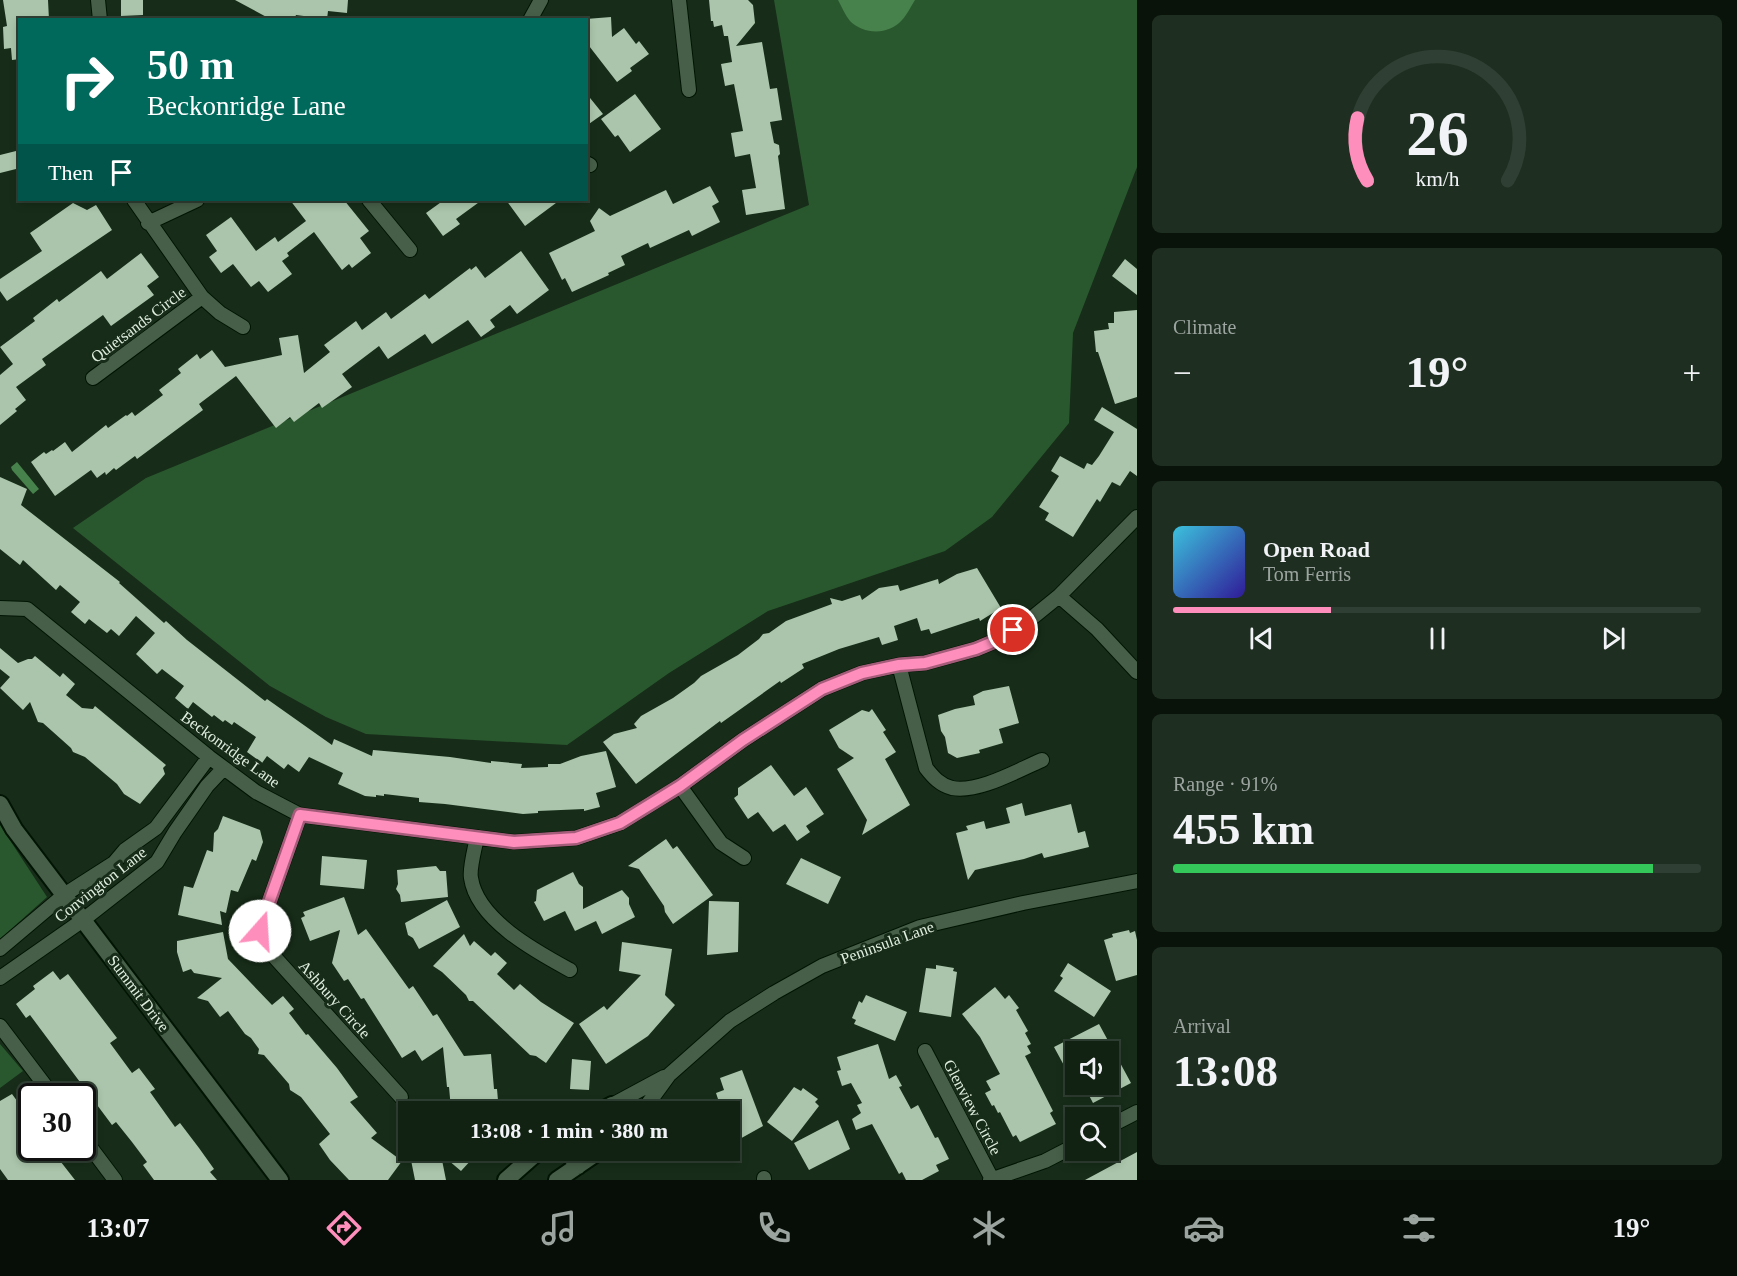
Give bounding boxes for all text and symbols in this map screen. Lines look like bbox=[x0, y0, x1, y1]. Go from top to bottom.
icon: right bbox=[48, 42, 126, 120]
text: 50 m bbox=[147, 42, 235, 88]
text: Beckonridge Lane bbox=[147, 91, 346, 121]
text: 26 bbox=[1406, 99, 1468, 168]
icon: arrive bbox=[105, 156, 138, 189]
text: Then bbox=[48, 160, 93, 185]
text: km/h bbox=[1415, 167, 1459, 191]
street label: Quietsands Circle bbox=[88, 283, 189, 366]
text: Climate bbox=[1173, 316, 1236, 338]
text: 19° bbox=[1406, 347, 1469, 397]
text: − bbox=[1173, 355, 1192, 391]
text: + bbox=[1682, 355, 1701, 391]
text: Open Road bbox=[1263, 537, 1370, 562]
text: Tom Ferris bbox=[1263, 563, 1351, 585]
pin bbox=[987, 604, 1038, 655]
icon: arrive bbox=[996, 613, 1029, 646]
icon: previous bbox=[1245, 622, 1278, 655]
icon: pause bbox=[1421, 622, 1454, 655]
icon: next bbox=[1597, 622, 1630, 655]
street label: Beckonridge Lane bbox=[177, 708, 283, 792]
text: Range · 91% bbox=[1173, 773, 1277, 795]
text: 455 km bbox=[1173, 804, 1314, 854]
street label: Convington Lane bbox=[51, 843, 150, 926]
position arrow bbox=[228, 899, 292, 963]
street label: Peninsula Lane bbox=[838, 918, 936, 967]
street label: Summit Drive bbox=[104, 952, 173, 1035]
street label: Ashbury Circle bbox=[295, 957, 374, 1042]
text: Arrival bbox=[1173, 1015, 1231, 1037]
map controls bbox=[1065, 1041, 1119, 1161]
button: sound bbox=[1065, 1041, 1119, 1095]
text: 13:08 bbox=[1173, 1046, 1278, 1096]
street label: Glenview Circle bbox=[940, 1057, 1005, 1158]
speed limit sign: 30 bbox=[18, 1083, 96, 1161]
button: search bbox=[1065, 1107, 1119, 1161]
text: 13:08 · 1 min · 380 m bbox=[470, 1118, 668, 1143]
icon: directions bbox=[323, 1207, 365, 1249]
icon: music bbox=[538, 1207, 580, 1249]
icon: phone bbox=[753, 1207, 795, 1249]
icon: climate bbox=[968, 1207, 1010, 1249]
icon: car bbox=[1183, 1207, 1225, 1249]
icon: filters bbox=[1398, 1207, 1440, 1249]
text: 13:07 bbox=[87, 1213, 150, 1243]
text: 19° bbox=[1613, 1213, 1650, 1243]

